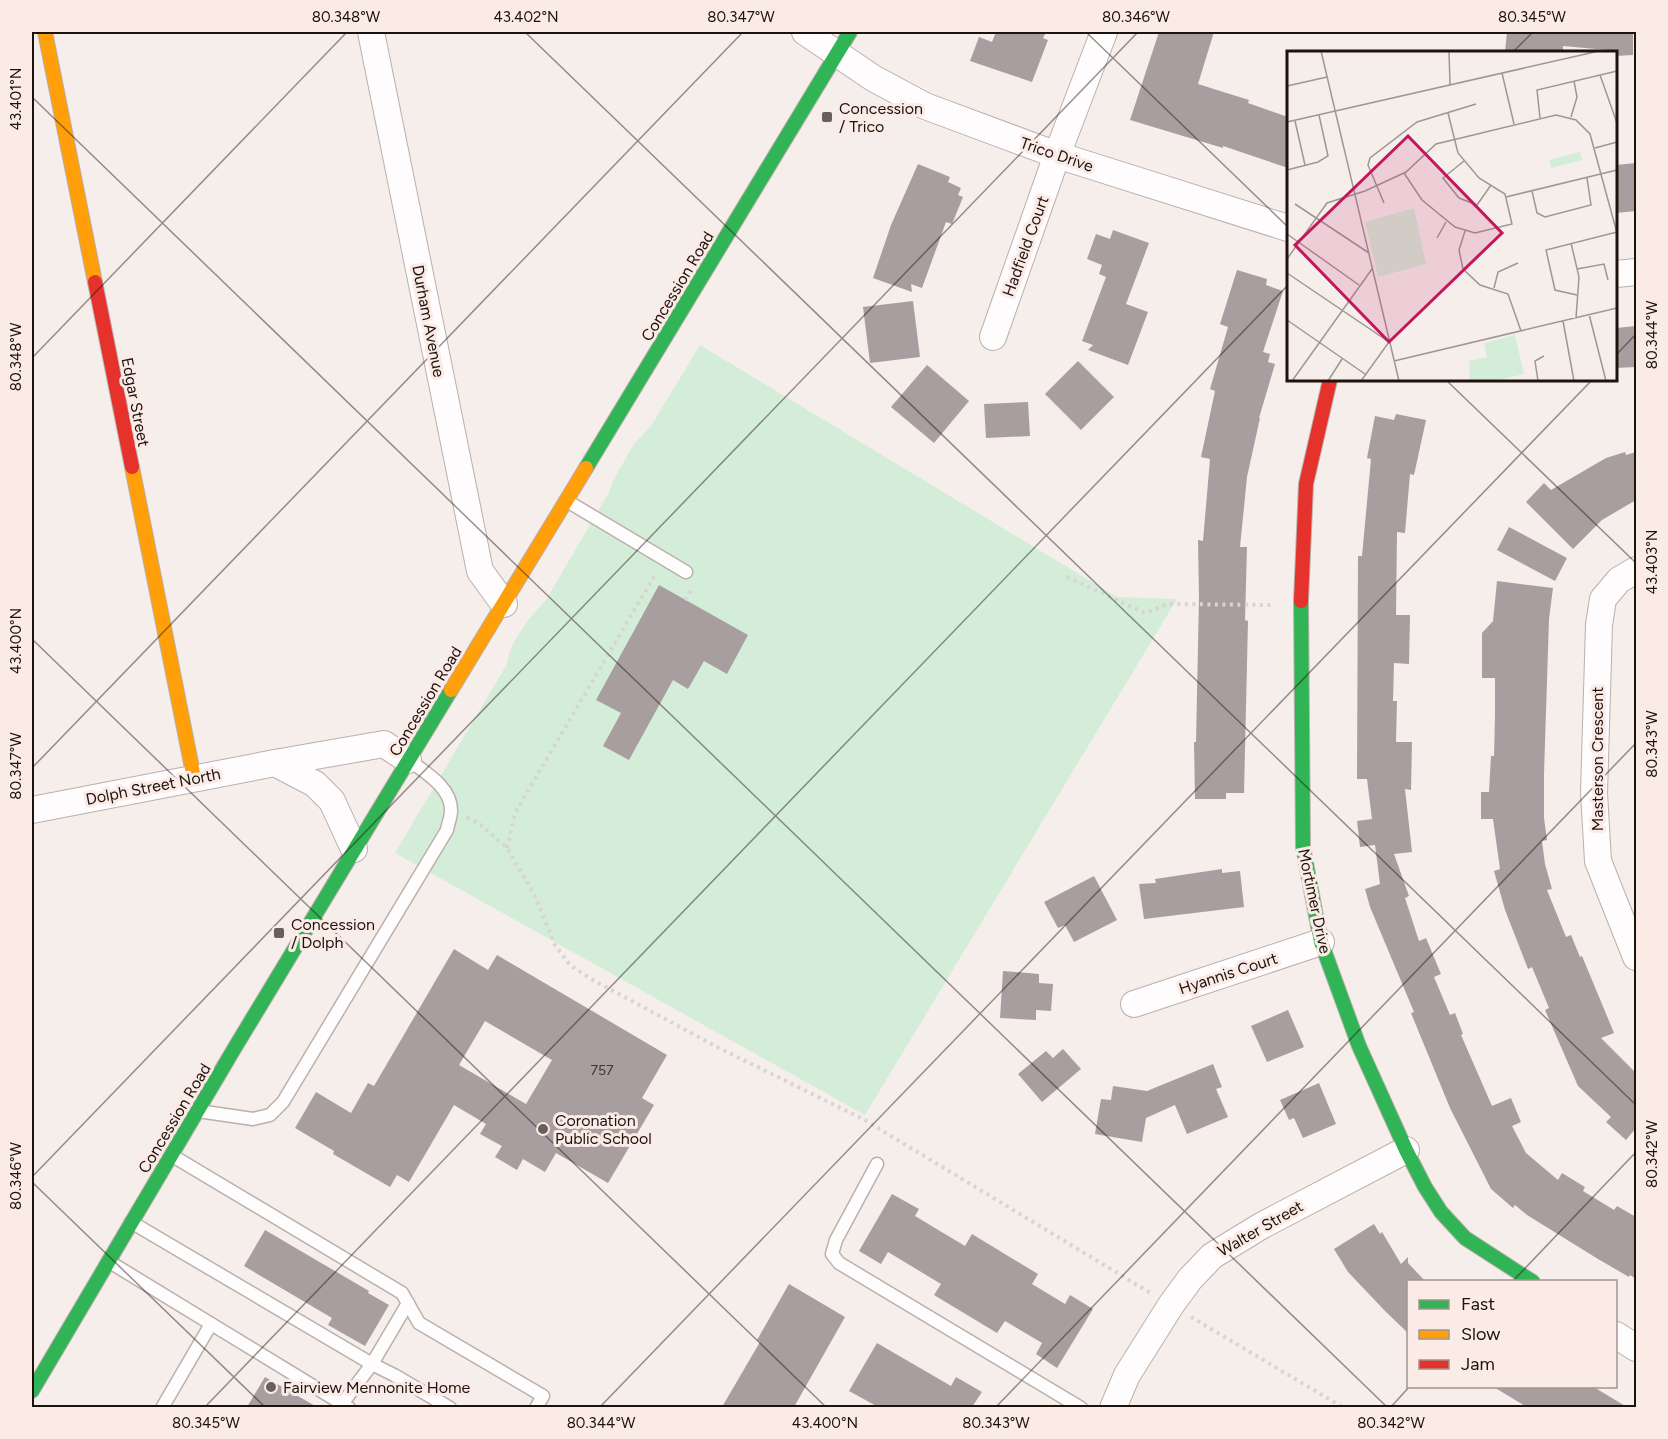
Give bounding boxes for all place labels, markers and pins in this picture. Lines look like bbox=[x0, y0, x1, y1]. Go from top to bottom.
place label: Concession / Trico bbox=[839, 99, 923, 136]
marker: Concession / Trico bbox=[820, 110, 834, 124]
place label: Concession / Dolph bbox=[291, 915, 375, 952]
marker: Concession / Dolph bbox=[272, 926, 286, 940]
place label: Coronation Public School bbox=[555, 1111, 652, 1148]
marker: Coronation Public School bbox=[536, 1122, 550, 1136]
place label: Fairview Mennonite Home bbox=[283, 1378, 471, 1397]
marker: Fairview Mennonite Home bbox=[264, 1380, 278, 1394]

